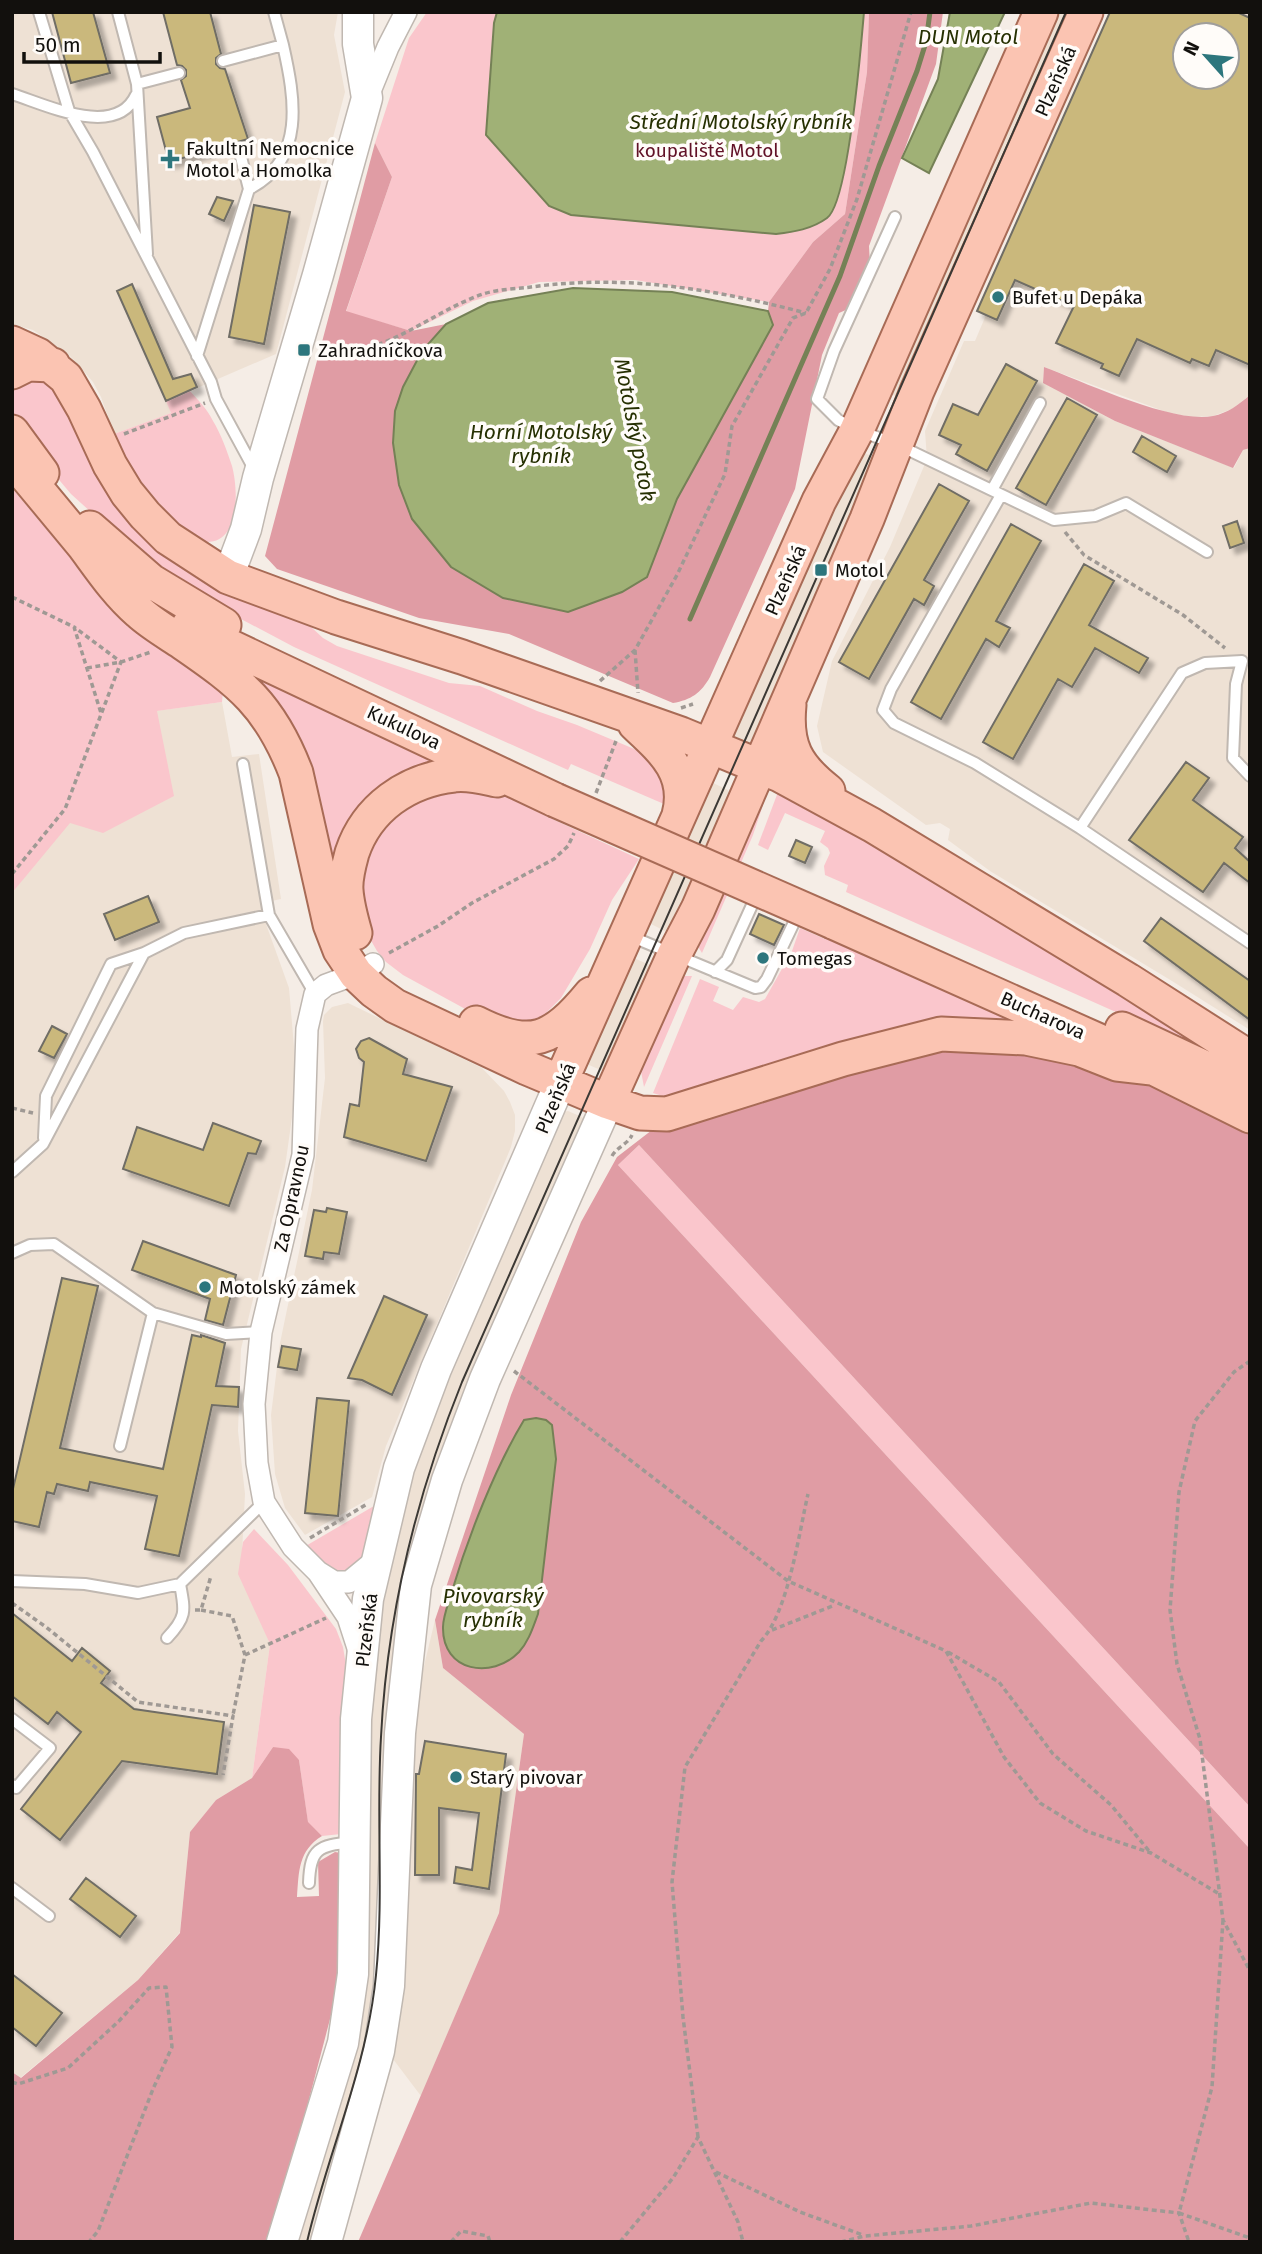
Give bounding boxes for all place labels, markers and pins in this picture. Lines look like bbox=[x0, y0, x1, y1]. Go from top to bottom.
place label: Fakultní Nemocnice Motol a Homolka bbox=[186, 137, 354, 182]
marker: Fakultní Nemocnice Motol a Homolka bbox=[160, 149, 180, 169]
place label: Bufet u Depáka bbox=[1012, 286, 1143, 309]
marker: Bufet u Depáka bbox=[990, 289, 1006, 305]
place label: Zahradníčkova bbox=[318, 339, 443, 362]
marker: Zahradníčkova bbox=[296, 342, 312, 358]
place label: Motol bbox=[835, 559, 885, 582]
marker: Motol bbox=[813, 562, 829, 578]
place label: Tomegas bbox=[777, 947, 852, 970]
marker: Tomegas bbox=[755, 950, 771, 966]
place label: Motolský zámek bbox=[219, 1276, 356, 1299]
marker: Motolský zámek bbox=[197, 1279, 213, 1295]
place label: Starý pivovar bbox=[470, 1766, 583, 1789]
marker: Starý pivovar bbox=[448, 1769, 464, 1785]

